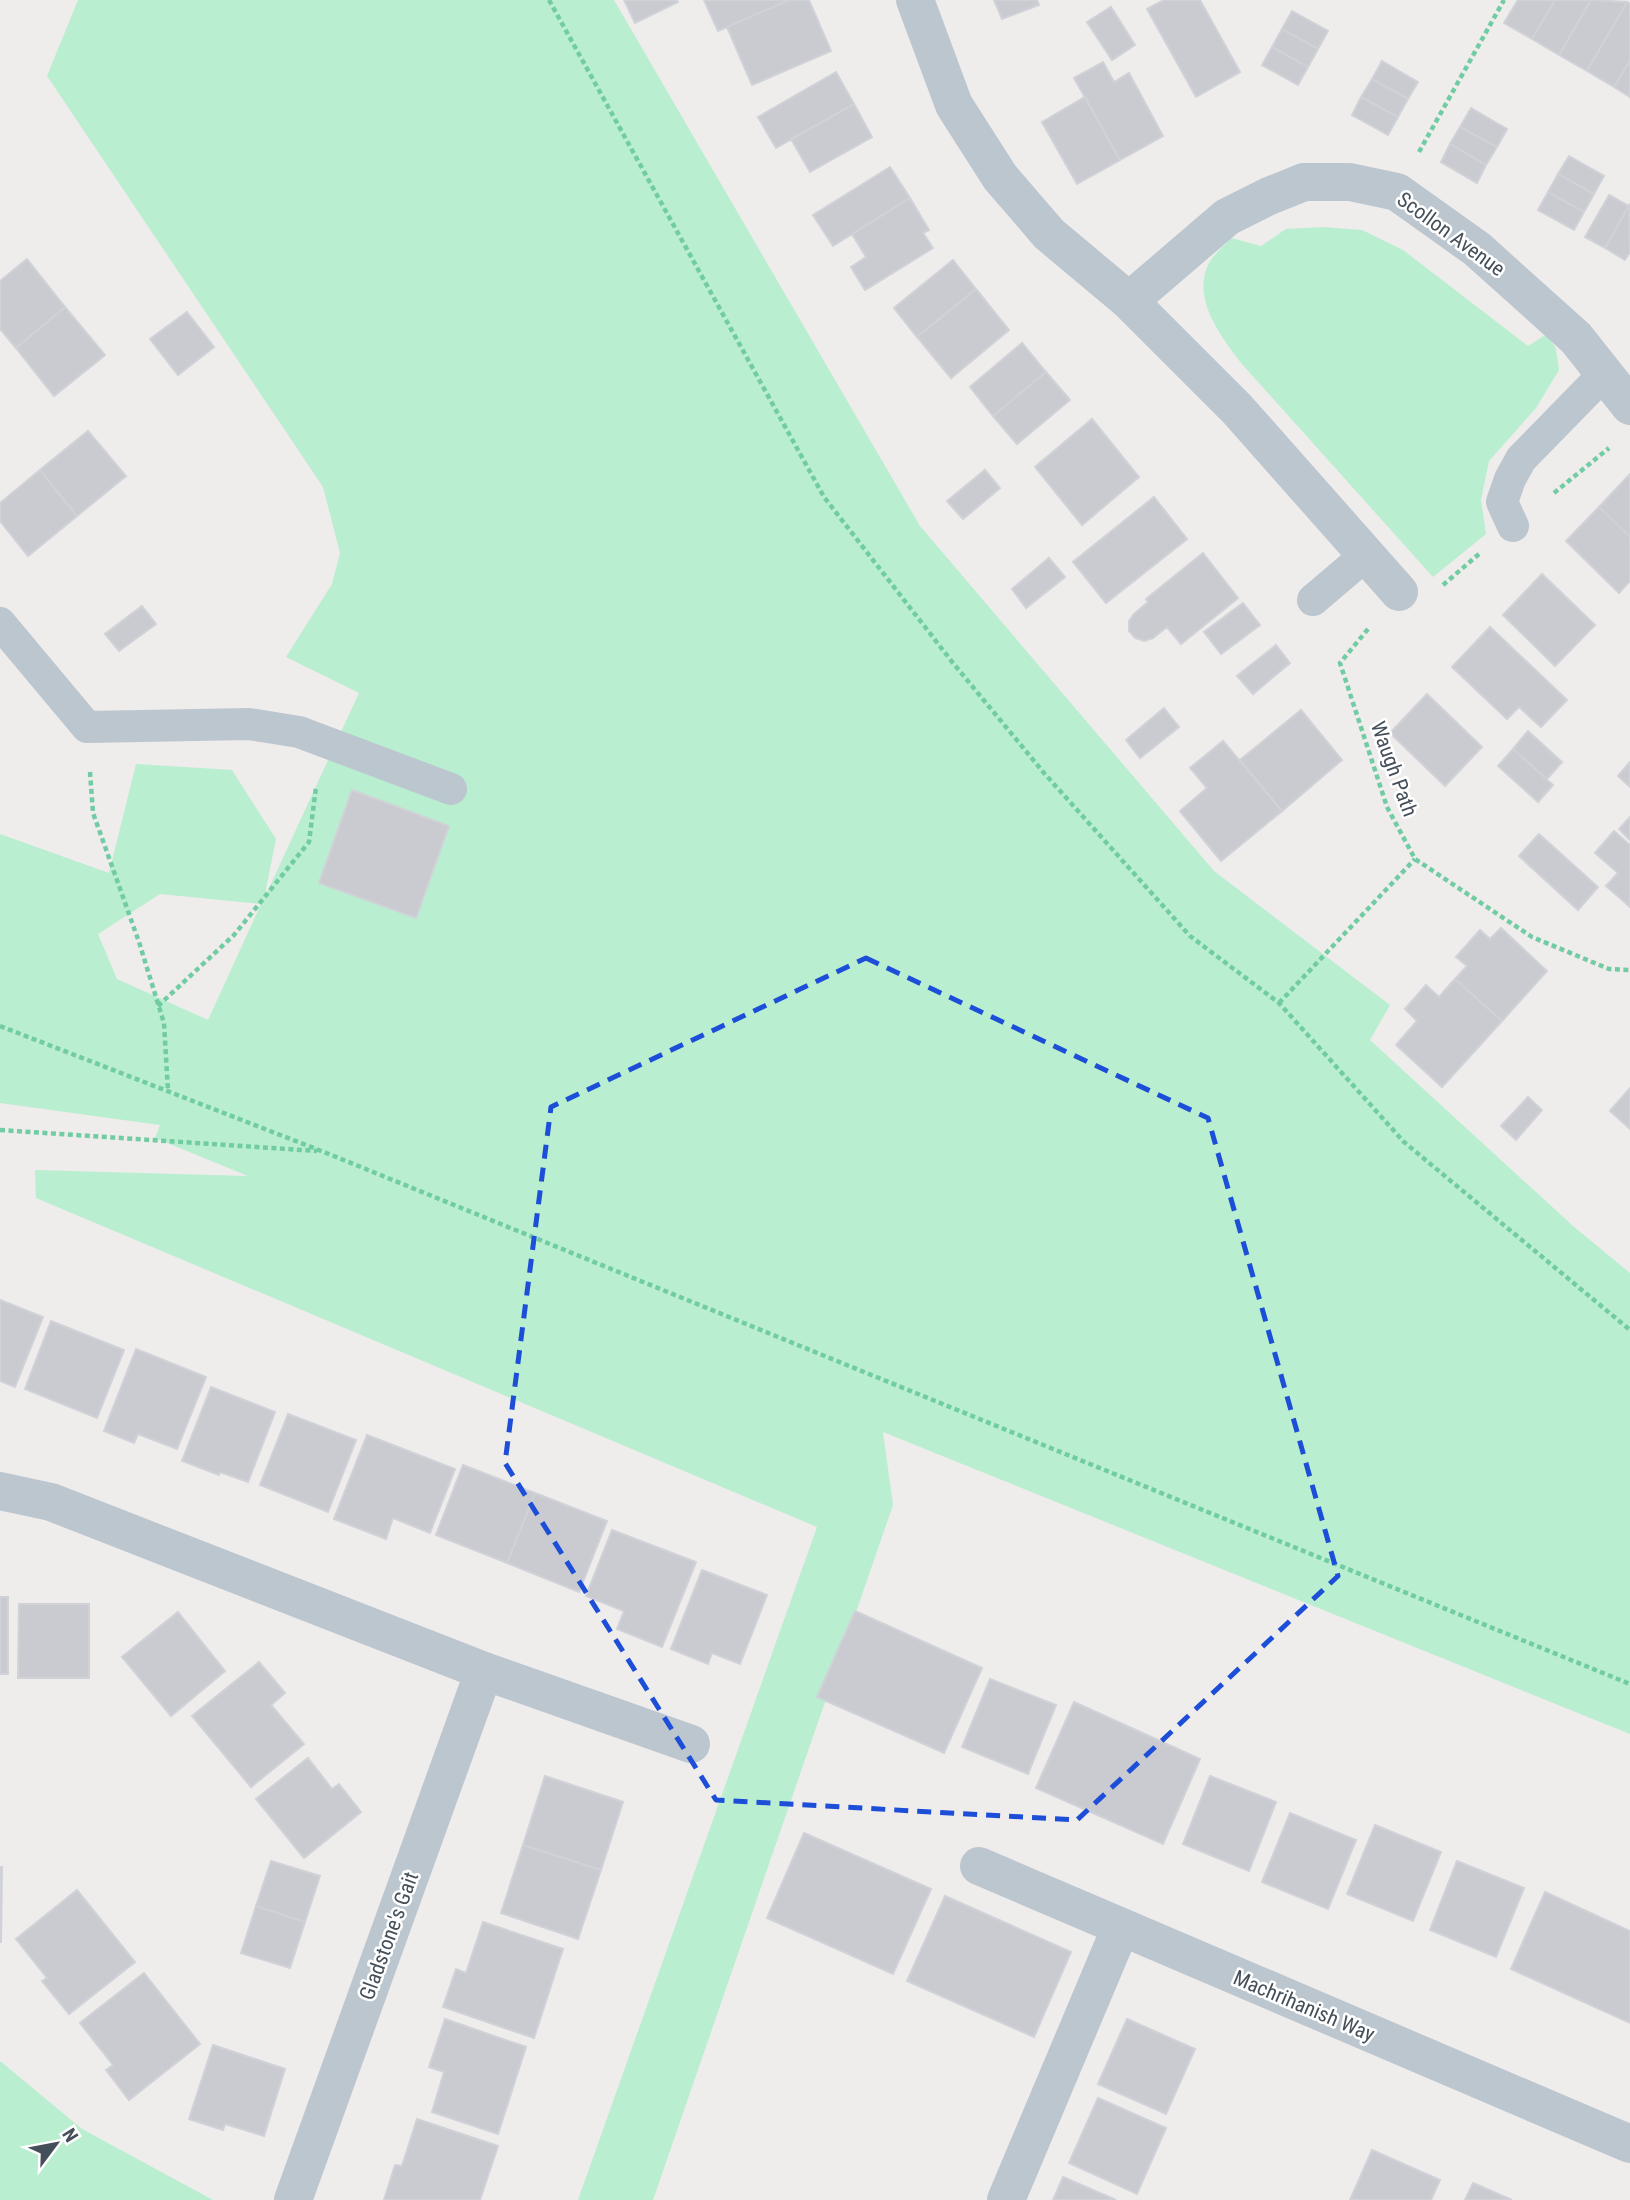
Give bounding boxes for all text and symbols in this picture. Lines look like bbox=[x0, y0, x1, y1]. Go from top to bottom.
street label: Scollon Avenue bbox=[1393, 187, 1509, 281]
street label: Waugh Path bbox=[1366, 718, 1422, 820]
street label: Gladstone's Gait bbox=[355, 1869, 423, 2003]
street label: Machrihanish Way bbox=[1230, 1965, 1378, 2047]
north arrow bbox=[21, 2109, 91, 2179]
text: N bbox=[57, 2124, 83, 2146]

